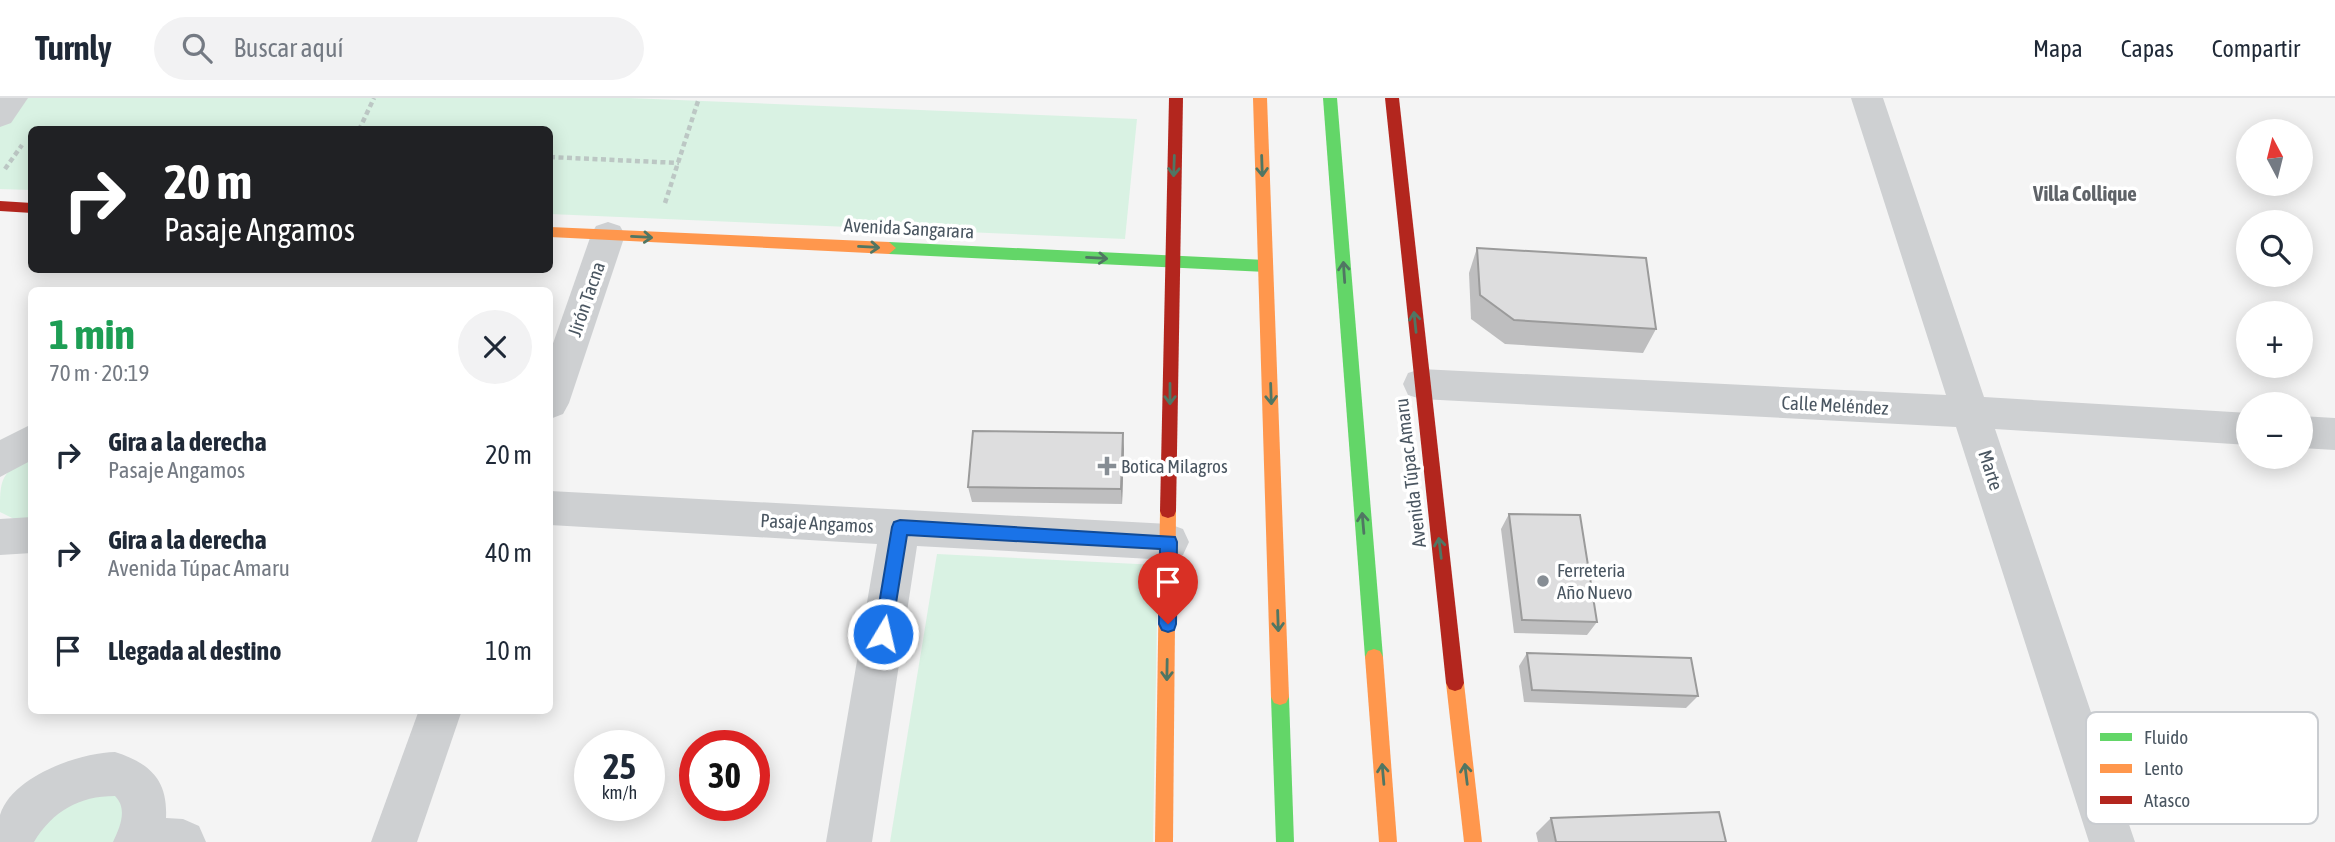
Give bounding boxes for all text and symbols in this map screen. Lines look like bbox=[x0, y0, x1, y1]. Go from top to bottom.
search box bbox=[154, 17, 644, 80]
text: Turnly bbox=[35, 29, 112, 67]
icon: search bbox=[178, 29, 216, 67]
text: Buscar aquí bbox=[234, 33, 344, 63]
text: Mapa bbox=[2033, 35, 2083, 62]
text: Capas bbox=[2121, 35, 2174, 62]
text: Compartir bbox=[2212, 35, 2300, 62]
north arrow bbox=[2236, 119, 2314, 196]
map controls bbox=[2236, 119, 2313, 469]
text: 20 m bbox=[164, 153, 252, 209]
icon: right bbox=[49, 154, 140, 245]
one-way arrow bbox=[1167, 154, 1180, 177]
one-way arrow bbox=[1256, 154, 1269, 177]
district label: Villa Collique bbox=[2032, 181, 2137, 205]
button: search bbox=[2236, 210, 2313, 287]
text: Pasaje Angamos bbox=[164, 211, 355, 248]
street label: Avenida Sangarara bbox=[843, 214, 975, 242]
one-way arrow bbox=[630, 230, 653, 243]
one-way arrow bbox=[858, 241, 881, 254]
one-way arrow bbox=[1085, 252, 1108, 265]
street label: Jirón Tacna bbox=[563, 259, 609, 339]
one-way arrow bbox=[1337, 260, 1350, 283]
button: + bbox=[2236, 301, 2313, 378]
text: 1 min bbox=[49, 310, 135, 358]
button: close bbox=[458, 310, 532, 384]
one-way arrow bbox=[1408, 311, 1421, 334]
text: 70 m · 20:19 bbox=[49, 360, 149, 386]
one-way arrow bbox=[1163, 382, 1177, 405]
one-way arrow bbox=[1264, 382, 1277, 405]
street label: Calle Meléndez bbox=[1781, 391, 1889, 419]
button: − bbox=[2236, 392, 2313, 469]
street label: Avenida Túpac Amaru bbox=[1390, 397, 1430, 549]
text: Gira a la derecha bbox=[108, 427, 267, 457]
icon: right bbox=[49, 436, 87, 474]
text: 20 m bbox=[485, 440, 532, 470]
street label: Marte bbox=[1974, 447, 2008, 493]
place label: Botica Milagros bbox=[1121, 455, 1228, 477]
text: Pasaje Angamos bbox=[108, 457, 245, 483]
marker: Botica Milagros bbox=[1099, 458, 1115, 474]
street label: Pasaje Angamos bbox=[760, 509, 874, 537]
one-way arrow bbox=[1356, 512, 1369, 535]
text: Gira a la derecha bbox=[108, 525, 267, 555]
icon: right bbox=[49, 534, 87, 572]
one-way arrow bbox=[1433, 537, 1446, 560]
text: 40 m bbox=[485, 538, 532, 568]
pin bbox=[1138, 552, 1198, 624]
text: Avenida Túpac Amaru bbox=[108, 555, 290, 581]
place label: Ferreteria Año Nuevo bbox=[1557, 559, 1633, 603]
icon: arrive bbox=[1149, 563, 1187, 601]
marker: Ferreteria Año Nuevo bbox=[1535, 573, 1551, 589]
position arrow bbox=[846, 597, 920, 671]
one-way arrow bbox=[1272, 609, 1285, 632]
icon: arrive bbox=[49, 632, 87, 670]
text: Llegada al destino bbox=[108, 636, 281, 666]
text: 10 m bbox=[485, 636, 532, 666]
one-way arrow bbox=[1160, 658, 1174, 681]
legend bbox=[2086, 712, 2318, 824]
text: Fluido bbox=[2144, 726, 2188, 748]
speed limit sign: 30 bbox=[679, 730, 770, 821]
text: 25 bbox=[603, 746, 636, 786]
text: Lento bbox=[2144, 757, 2183, 779]
one-way arrow bbox=[1376, 763, 1389, 786]
one-way arrow bbox=[1459, 763, 1472, 786]
text: km/h bbox=[602, 782, 637, 803]
text: Atasco bbox=[2144, 789, 2190, 811]

